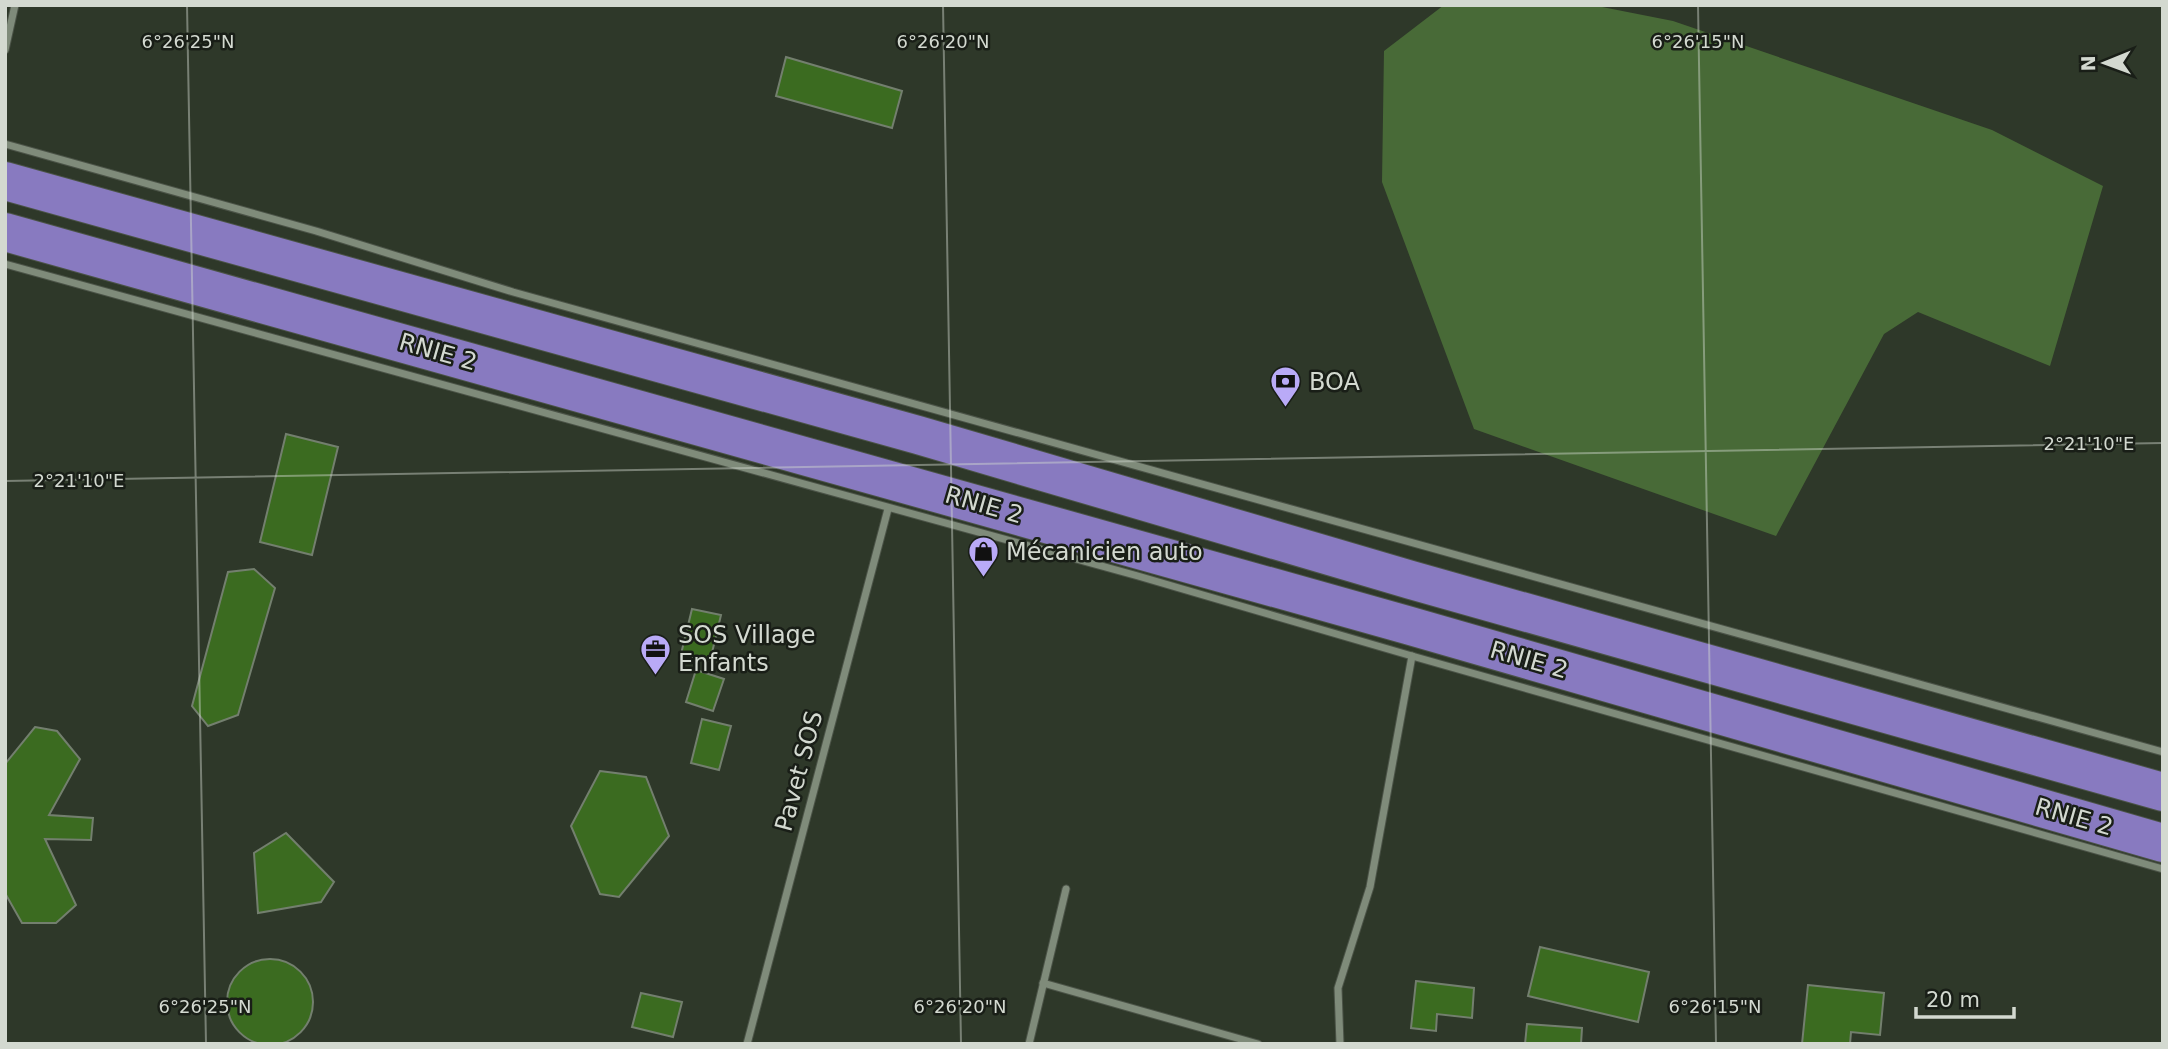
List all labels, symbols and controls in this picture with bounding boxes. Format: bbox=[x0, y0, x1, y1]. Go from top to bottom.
north arrow bbox=[2070, 28, 2140, 98]
text: 6°26'25"N bbox=[142, 31, 234, 52]
text: 6°26'20"N bbox=[897, 31, 989, 52]
text: 6°26'15"N bbox=[1652, 31, 1744, 52]
text: N bbox=[2077, 55, 2099, 71]
street label: RNIE 2 bbox=[396, 328, 480, 376]
bank icon: BOA bbox=[1269, 365, 1303, 409]
place label: BOA bbox=[1309, 368, 1361, 396]
text: 2°21'10"E bbox=[2044, 433, 2134, 454]
text: 2°21'10"E bbox=[34, 470, 124, 491]
street label: RNIE 2 bbox=[942, 481, 1026, 529]
shop icon: Mécanicien auto bbox=[966, 535, 1000, 579]
place label: Mécanicien auto bbox=[1006, 538, 1203, 566]
place label: SOS Village Enfants bbox=[678, 621, 816, 677]
office icon: SOS Village Enfants bbox=[638, 632, 672, 676]
street label: RNIE 2 bbox=[1487, 636, 1571, 684]
street label: Pavet SOS bbox=[769, 708, 829, 834]
street label: RNIE 2 bbox=[2032, 793, 2116, 841]
scale bar bbox=[1916, 976, 2014, 1020]
text: 20 m bbox=[1926, 988, 1980, 1012]
text: 6°26'25"N bbox=[159, 996, 251, 1017]
text: 6°26'20"N bbox=[914, 996, 1006, 1017]
text: 6°26'15"N bbox=[1669, 996, 1761, 1017]

